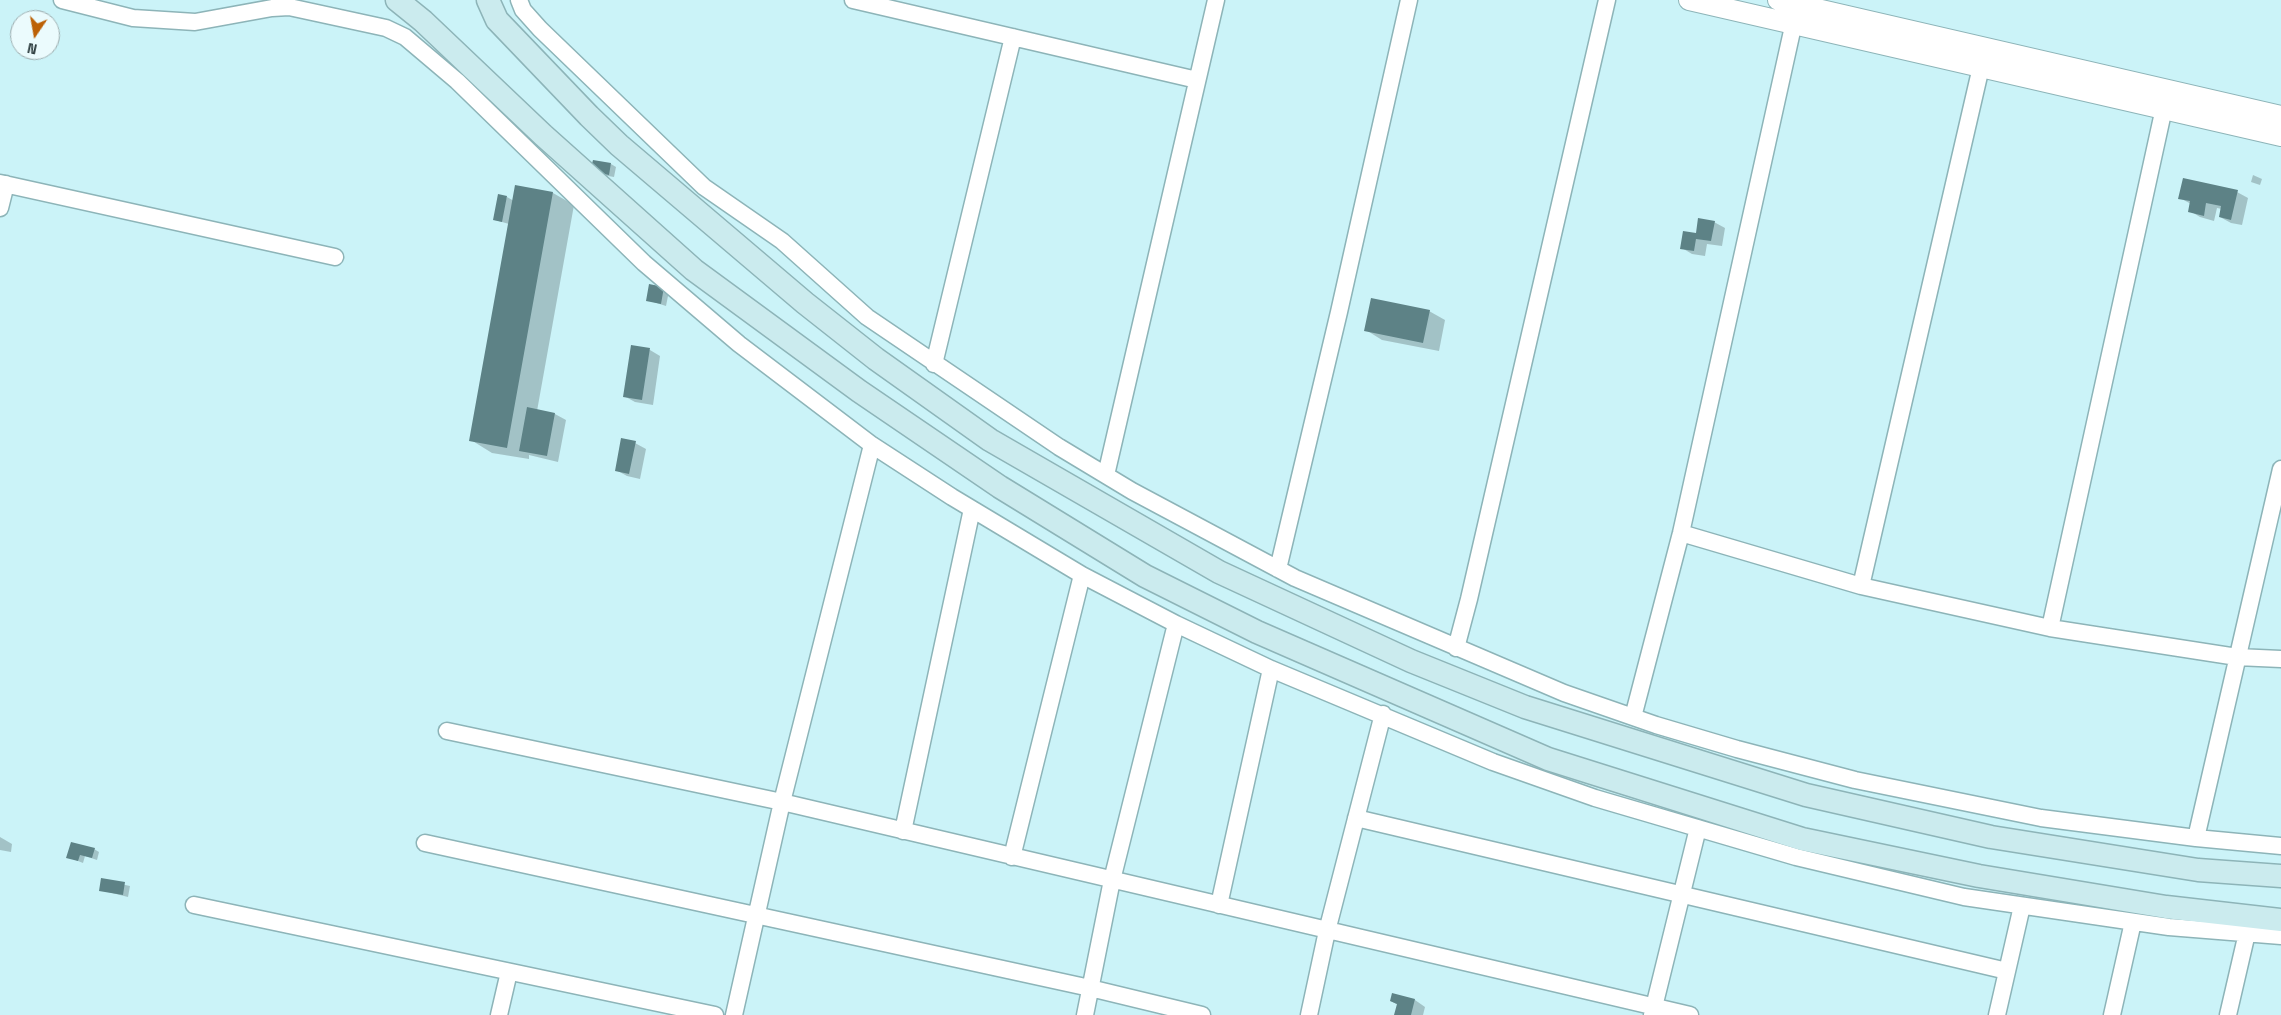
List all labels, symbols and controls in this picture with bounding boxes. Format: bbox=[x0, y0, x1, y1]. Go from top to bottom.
north arrow bbox=[10, 10, 60, 60]
text: N bbox=[26, 39, 39, 58]

